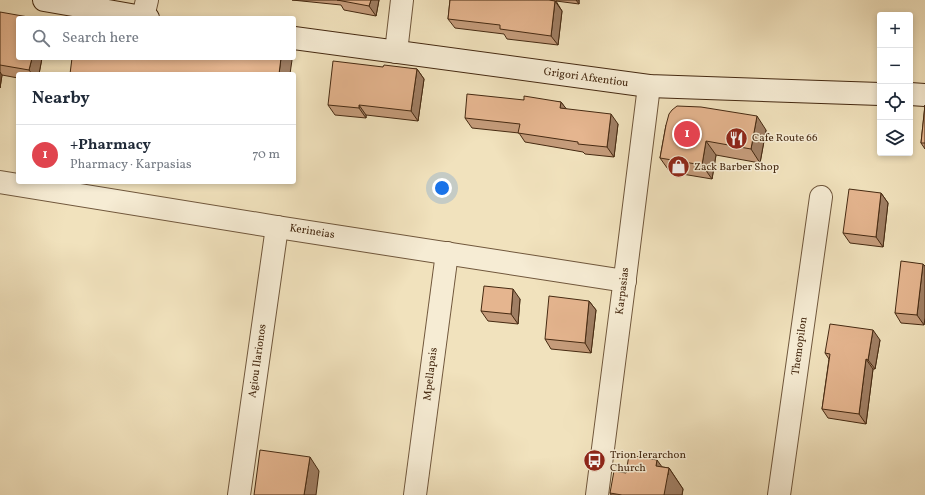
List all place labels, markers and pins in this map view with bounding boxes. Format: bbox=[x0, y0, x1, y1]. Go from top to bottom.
pin: 1 bbox=[674, 119, 700, 149]
restaurant icon: Cafe Route 66 bbox=[724, 125, 750, 151]
place label: Cafe Route 66 bbox=[752, 131, 818, 146]
shop icon: Zack Barber Shop bbox=[665, 154, 691, 180]
place label: Zack Barber Shop bbox=[694, 160, 779, 175]
bus stop icon: Trion Ierarchon Church bbox=[581, 448, 607, 474]
place label: Trion Ierarchon Church bbox=[610, 448, 686, 476]

